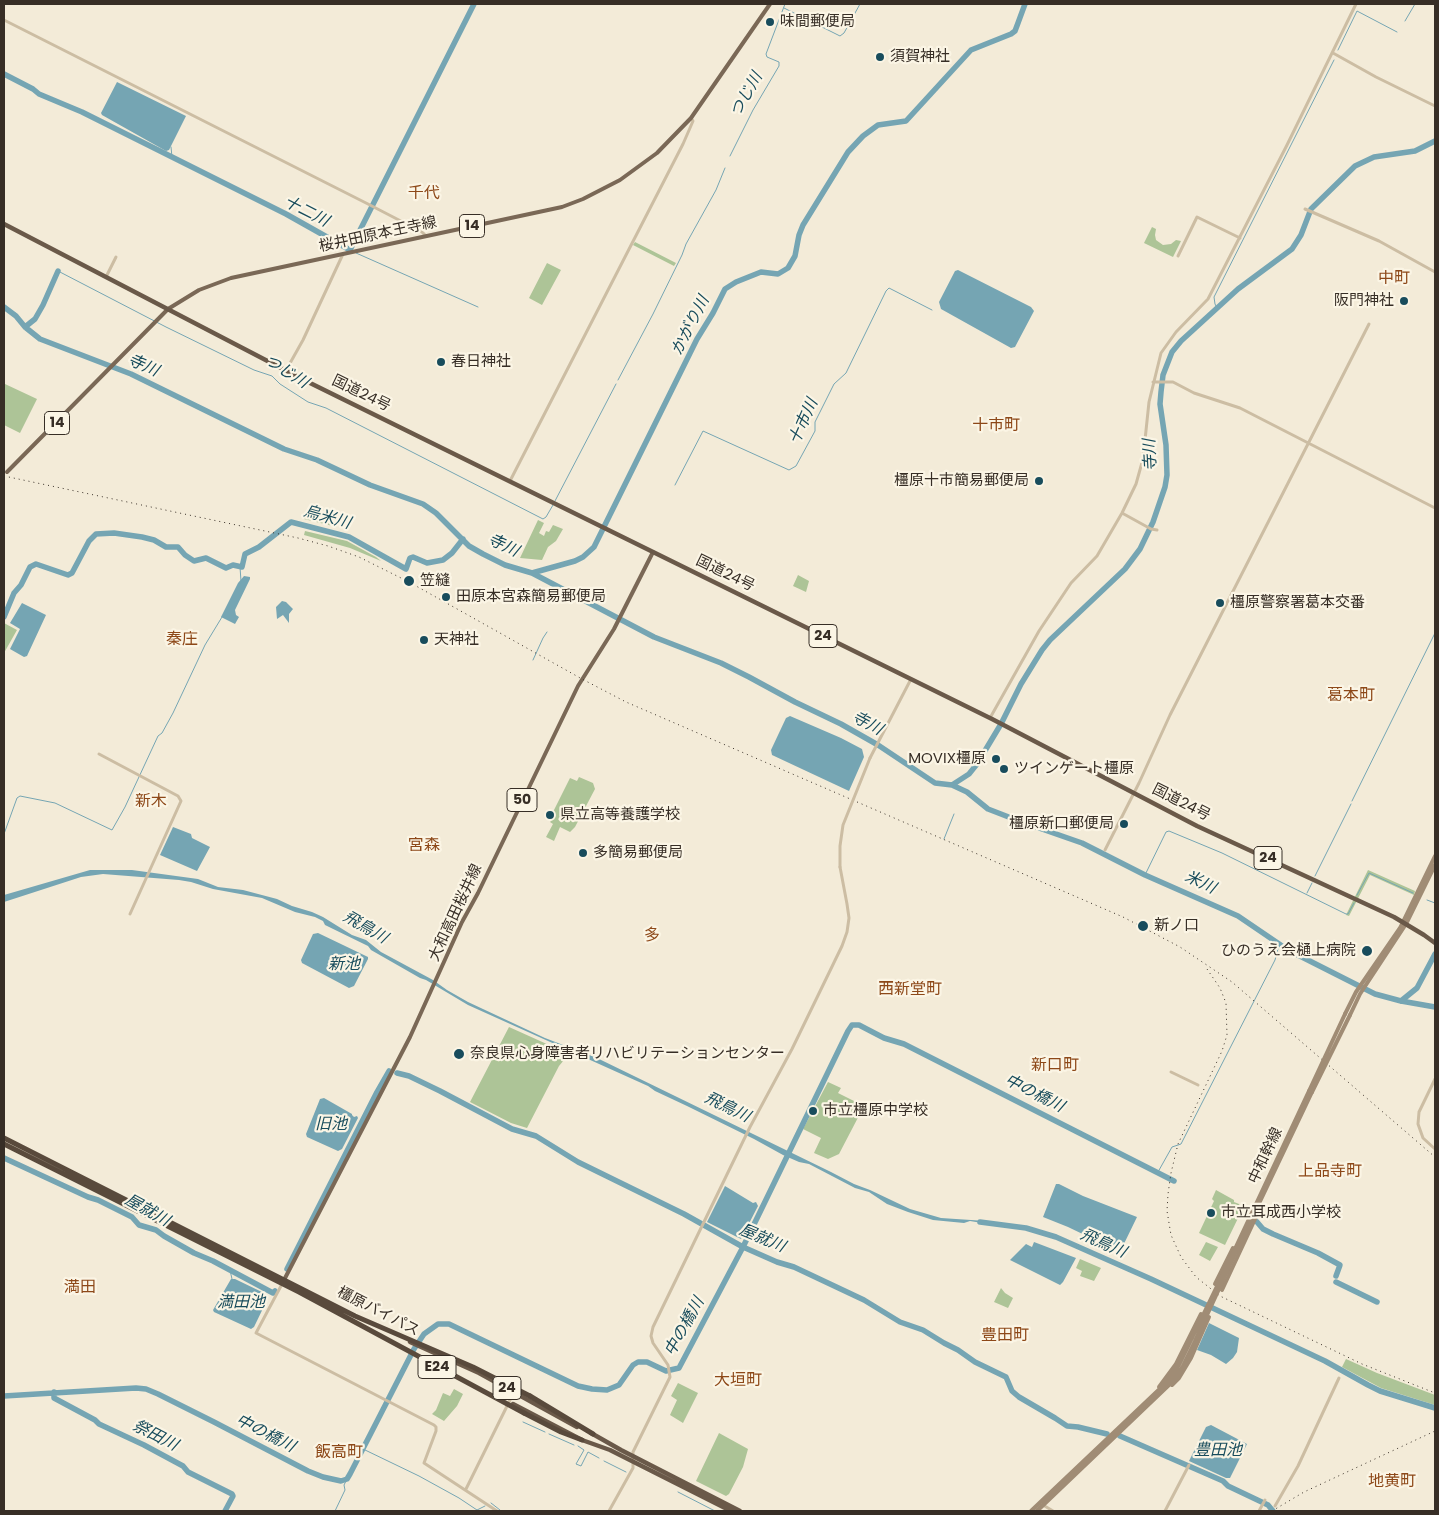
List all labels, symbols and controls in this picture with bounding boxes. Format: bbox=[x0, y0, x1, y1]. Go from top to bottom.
place label: 味間郵便局 bbox=[780, 13, 855, 31]
marker: 味間郵便局 bbox=[764, 16, 776, 28]
place label: 須賀神社 bbox=[890, 48, 950, 66]
marker: 須賀神社 bbox=[874, 51, 886, 63]
water label: つじ川 bbox=[727, 69, 767, 121]
district label: 千代 bbox=[408, 184, 440, 204]
water label: 十二川 bbox=[280, 193, 332, 231]
street label: 桜井田原本王寺線 bbox=[317, 214, 439, 256]
road number: 14 bbox=[460, 215, 484, 238]
district label: 中町 bbox=[1378, 269, 1410, 289]
place label: 阪門神社 bbox=[1334, 292, 1394, 310]
water label: かがり川 bbox=[668, 293, 714, 359]
marker: 阪門神社 bbox=[1398, 295, 1410, 307]
water label: 寺川 bbox=[124, 351, 162, 381]
water label: つじ川 bbox=[261, 351, 311, 393]
place label: 春日神社 bbox=[451, 353, 511, 371]
marker: 春日神社 bbox=[435, 356, 447, 368]
street label: 国道24号 bbox=[329, 372, 393, 416]
water label: 十市川 bbox=[785, 396, 823, 448]
road number: 14 bbox=[44, 412, 70, 434]
district label: 十市町 bbox=[972, 416, 1020, 436]
water label: 寺川 bbox=[1141, 439, 1161, 471]
place label: 橿原十市簡易郵便局 bbox=[894, 472, 1029, 490]
marker: 橿原十市簡易郵便局 bbox=[1033, 475, 1045, 487]
water label: 烏米川 bbox=[301, 502, 353, 534]
water label: 寺川 bbox=[484, 531, 522, 561]
street label: 国道24号 bbox=[693, 552, 757, 596]
place label: 笠縫 bbox=[420, 572, 450, 590]
marker: 笠縫 bbox=[402, 574, 416, 588]
place label: 田原本宮森簡易郵便局 bbox=[456, 588, 606, 606]
marker: 田原本宮森簡易郵便局 bbox=[440, 591, 452, 603]
place label: 橿原警察署葛本交番 bbox=[1230, 594, 1365, 612]
marker: 橿原警察署葛本交番 bbox=[1214, 597, 1226, 609]
road number: 24 bbox=[809, 624, 837, 648]
district label: 秦庄 bbox=[166, 630, 198, 650]
place label: 天神社 bbox=[434, 631, 479, 649]
marker: 天神社 bbox=[418, 634, 430, 646]
district label: 葛本町 bbox=[1327, 686, 1375, 706]
water label: 寺川 bbox=[848, 708, 886, 740]
place label: MOVIX橿原 bbox=[908, 750, 986, 768]
marker: MOVIX橿原 bbox=[990, 753, 1002, 765]
place label: ツインゲート橿原 bbox=[1014, 760, 1134, 778]
marker: ツインゲート橿原 bbox=[998, 763, 1010, 775]
street label: 国道24号 bbox=[1149, 781, 1213, 825]
road number: 50 bbox=[507, 788, 537, 812]
district label: 新木 bbox=[135, 792, 167, 812]
place label: 県立高等養護学校 bbox=[560, 806, 680, 824]
marker: 県立高等養護学校 bbox=[544, 809, 556, 821]
place label: 橿原新口郵便局 bbox=[1009, 815, 1114, 833]
marker: 橿原新口郵便局 bbox=[1118, 818, 1130, 830]
district label: 宮森 bbox=[408, 836, 440, 856]
place label: 多簡易郵便局 bbox=[593, 844, 683, 862]
road number: 24 bbox=[1254, 846, 1282, 870]
marker: 多簡易郵便局 bbox=[577, 847, 589, 859]
street label: 大和高田桜井線 bbox=[426, 862, 486, 964]
water label: 米川 bbox=[1181, 868, 1219, 898]
water label: 飛鳥川 bbox=[339, 908, 391, 948]
place label: 新ノ口 bbox=[1154, 917, 1199, 935]
marker: 新ノ口 bbox=[1136, 919, 1150, 933]
district label: 多 bbox=[644, 926, 660, 946]
place label: ひのうえ会樋上病院 bbox=[1221, 942, 1356, 960]
marker: ひのうえ会樋上病院 bbox=[1360, 944, 1374, 958]
water label: 新池 bbox=[328, 955, 360, 975]
district label: 西新堂町 bbox=[878, 980, 942, 1000]
place label: 奈良県心身障害者リハビリテーションセンター bbox=[470, 1045, 785, 1063]
marker: 奈良県心身障害者リハビリテーションセンター bbox=[452, 1047, 466, 1061]
district label: 新口町 bbox=[1031, 1056, 1079, 1076]
water label: 中の橋川 bbox=[1001, 1071, 1067, 1117]
water label: 飛鳥川 bbox=[701, 1089, 753, 1127]
place label: 市立橿原中学校 bbox=[823, 1102, 928, 1120]
marker: 市立橿原中学校 bbox=[807, 1105, 819, 1117]
water label: 旧池 bbox=[315, 1115, 347, 1135]
street label: 中和幹線 bbox=[1245, 1125, 1287, 1187]
district label: 上品寺町 bbox=[1298, 1162, 1362, 1182]
water label: 屋就川 bbox=[121, 1191, 173, 1231]
place label: 市立耳成西小学校 bbox=[1221, 1204, 1341, 1222]
marker: 市立耳成西小学校 bbox=[1205, 1207, 1217, 1219]
water label: 屋就川 bbox=[736, 1221, 788, 1257]
water label: 飛鳥川 bbox=[1077, 1225, 1129, 1263]
district label: 満田 bbox=[64, 1278, 96, 1298]
street label: 橿原バイパス bbox=[334, 1284, 422, 1340]
water label: 満田池 bbox=[217, 1293, 265, 1313]
water label: 中の橋川 bbox=[661, 1294, 709, 1360]
district label: 豊田町 bbox=[981, 1326, 1029, 1346]
road number: E24 bbox=[418, 1355, 456, 1378]
district label: 大垣町 bbox=[714, 1371, 762, 1391]
road number: 24 bbox=[493, 1376, 521, 1400]
water label: 中の橋川 bbox=[232, 1411, 298, 1457]
water label: 祭田川 bbox=[129, 1417, 181, 1455]
water label: 豊田池 bbox=[1194, 1441, 1242, 1461]
district label: 飯高町 bbox=[315, 1443, 363, 1463]
district label: 地黄町 bbox=[1368, 1472, 1416, 1492]

